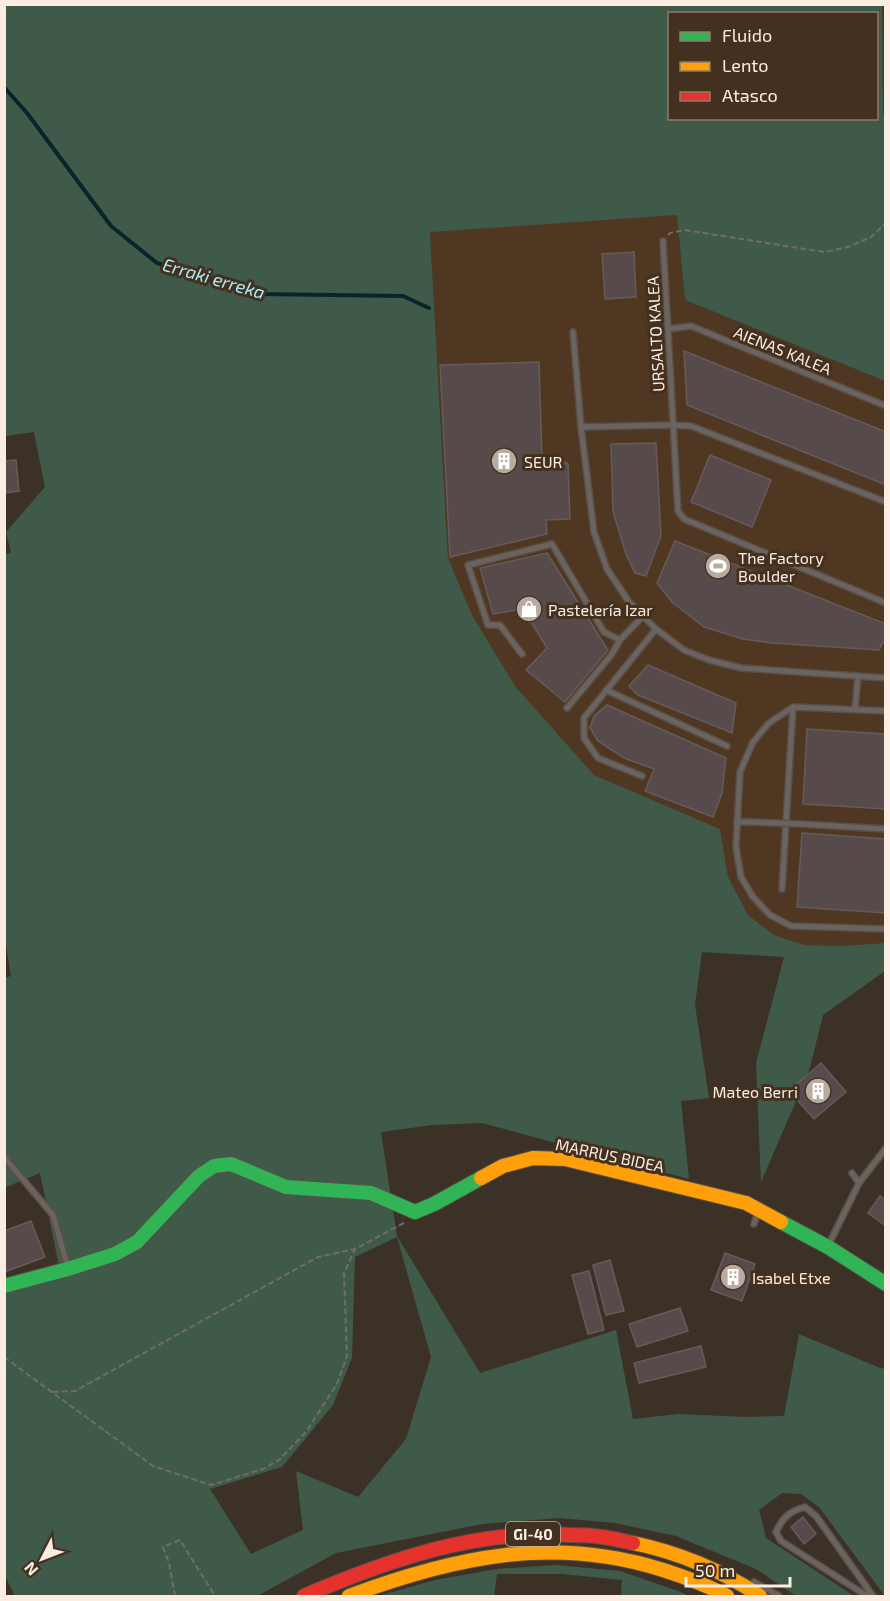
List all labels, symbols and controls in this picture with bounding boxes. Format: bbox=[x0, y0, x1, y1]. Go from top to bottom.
legend bbox=[668, 12, 878, 120]
text: Fluido bbox=[722, 24, 772, 46]
text: Lento bbox=[722, 54, 768, 76]
text: Atasco bbox=[722, 84, 778, 106]
water label: Erraki erreka bbox=[160, 253, 268, 303]
street label: URSALTO KALEA bbox=[642, 276, 668, 392]
street label: AIENAS KALEA bbox=[731, 322, 835, 378]
building icon: SEUR bbox=[489, 446, 519, 476]
place label: SEUR bbox=[524, 452, 563, 471]
place label: The Factory Boulder bbox=[738, 548, 824, 585]
sports icon: The Factory Boulder bbox=[703, 551, 733, 581]
shop icon: Pastelería Izar bbox=[514, 594, 544, 624]
place label: Pastelería Izar bbox=[548, 600, 653, 619]
building icon: Mateo Berri bbox=[803, 1076, 833, 1106]
place label: Mateo Berri bbox=[713, 1082, 798, 1101]
street label: MARRUS BIDEA bbox=[554, 1134, 666, 1176]
building icon: Isabel Etxe bbox=[718, 1262, 748, 1292]
place label: Isabel Etxe bbox=[752, 1268, 831, 1287]
road number: GI-40 bbox=[506, 1522, 560, 1546]
north arrow bbox=[12, 1529, 72, 1589]
scale bar bbox=[686, 1550, 790, 1588]
text: N bbox=[20, 1559, 41, 1580]
text: 50 m bbox=[695, 1559, 735, 1581]

